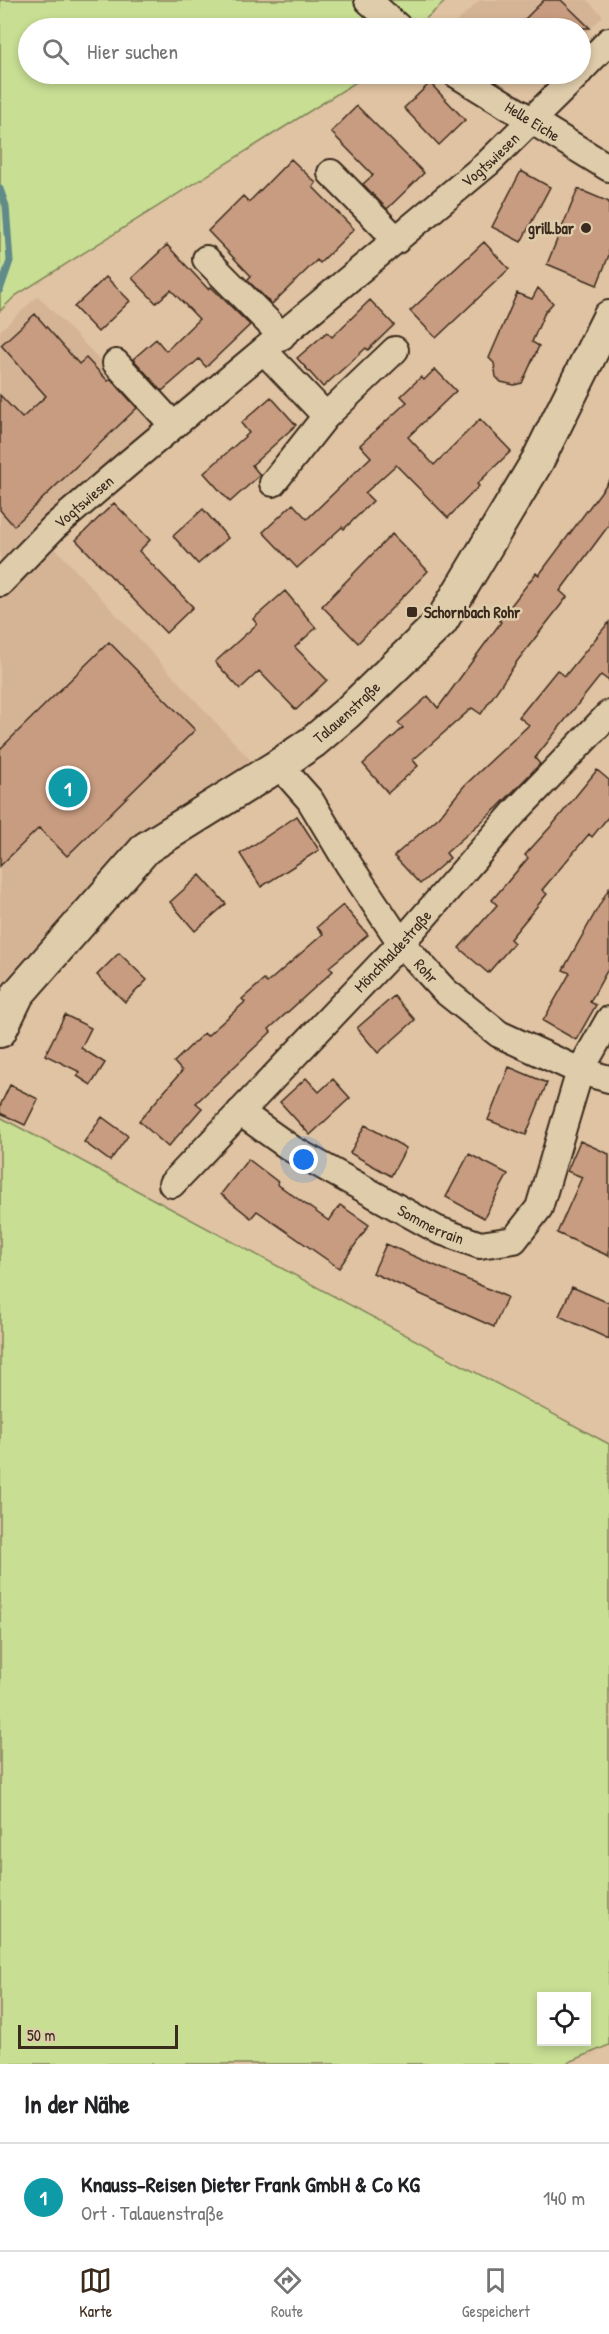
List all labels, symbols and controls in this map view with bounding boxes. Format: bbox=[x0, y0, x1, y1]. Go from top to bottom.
search box bbox=[18, 18, 591, 84]
icon: search bbox=[39, 35, 72, 68]
text: Hier suchen bbox=[87, 36, 178, 66]
street label: Helle Eiche bbox=[501, 96, 565, 147]
street label: Vogtswiesen bbox=[456, 127, 524, 192]
place label: grill.bar bbox=[528, 217, 575, 240]
marker: grill.bar bbox=[579, 221, 593, 235]
street label: Vogtswiesen bbox=[49, 470, 118, 533]
place label: Schornbach Rohr bbox=[424, 601, 521, 623]
marker: Schornbach Rohr bbox=[405, 605, 419, 619]
street label: Talauenstraße bbox=[308, 676, 385, 748]
pin: 1 bbox=[48, 766, 88, 810]
street label: Mönchhaldestraße bbox=[349, 904, 437, 997]
street label: Rohr bbox=[409, 954, 444, 988]
your location bbox=[289, 1145, 318, 1174]
street label: Sommerrain bbox=[394, 1199, 467, 1249]
map controls bbox=[537, 1992, 591, 2046]
button: locate bbox=[537, 1992, 591, 2046]
scale bar bbox=[18, 2022, 178, 2050]
text: 50 m bbox=[27, 2024, 56, 2046]
text: In der Nähe bbox=[24, 2086, 130, 2121]
text: Knauss-Reisen Dieter Frank GmbH & Co KG bbox=[81, 2169, 420, 2199]
text: 1 bbox=[40, 2184, 47, 2211]
text: 140 m bbox=[543, 2184, 585, 2211]
text: Ort · Talauenstraße bbox=[81, 2199, 224, 2226]
tab: Karte bbox=[79, 2264, 112, 2322]
tab: Route bbox=[271, 2264, 304, 2322]
tab: Gespeichert bbox=[462, 2264, 530, 2322]

